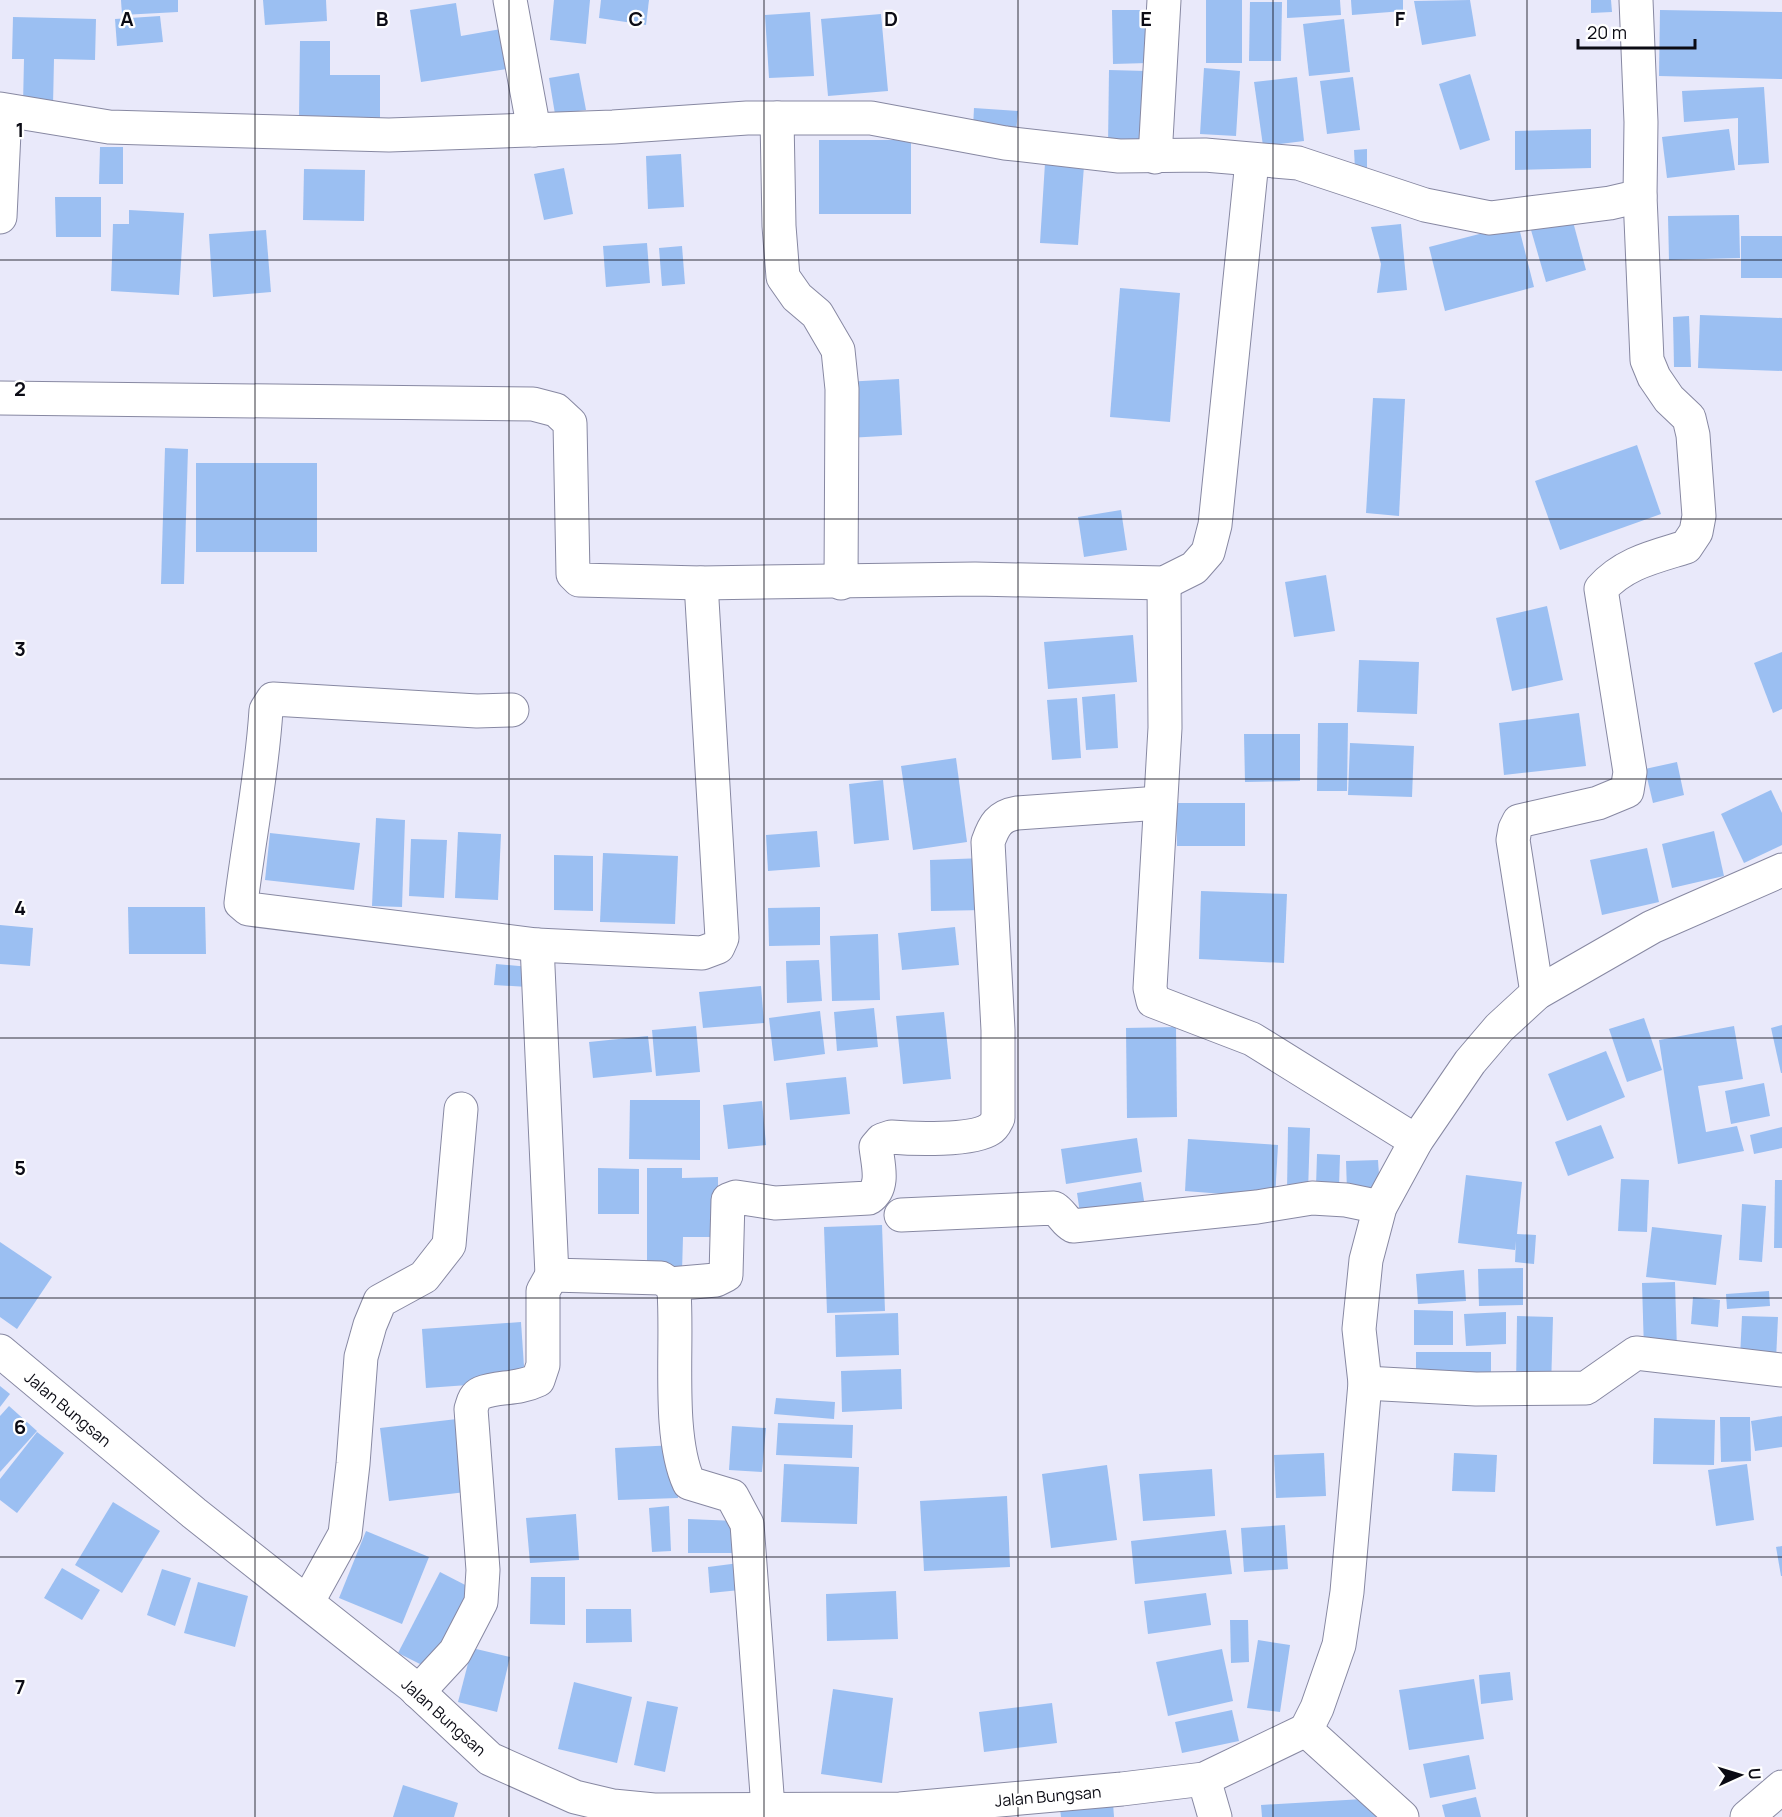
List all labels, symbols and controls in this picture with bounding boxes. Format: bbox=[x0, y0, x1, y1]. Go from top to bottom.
text: A bbox=[120, 5, 134, 32]
text: B bbox=[376, 5, 389, 32]
text: C bbox=[629, 5, 643, 32]
text: D bbox=[884, 5, 898, 32]
text: E bbox=[1140, 5, 1152, 32]
text: F bbox=[1395, 5, 1406, 32]
scale bar bbox=[1578, 12, 1695, 50]
text: 20 m bbox=[1587, 20, 1627, 44]
text: 1 bbox=[16, 116, 24, 143]
text: 2 bbox=[14, 375, 26, 402]
text: 3 bbox=[14, 635, 26, 662]
text: 4 bbox=[14, 894, 26, 921]
text: 5 bbox=[14, 1154, 26, 1181]
street label: Jalan Bungsan bbox=[20, 1366, 116, 1452]
text: 6 bbox=[14, 1413, 26, 1440]
text: 7 bbox=[15, 1673, 25, 1700]
street label: Jalan Bungsan bbox=[397, 1673, 491, 1761]
north arrow bbox=[1710, 1745, 1770, 1805]
text: U bbox=[1744, 1767, 1766, 1780]
street label: Jalan Bungsan bbox=[994, 1780, 1102, 1812]

